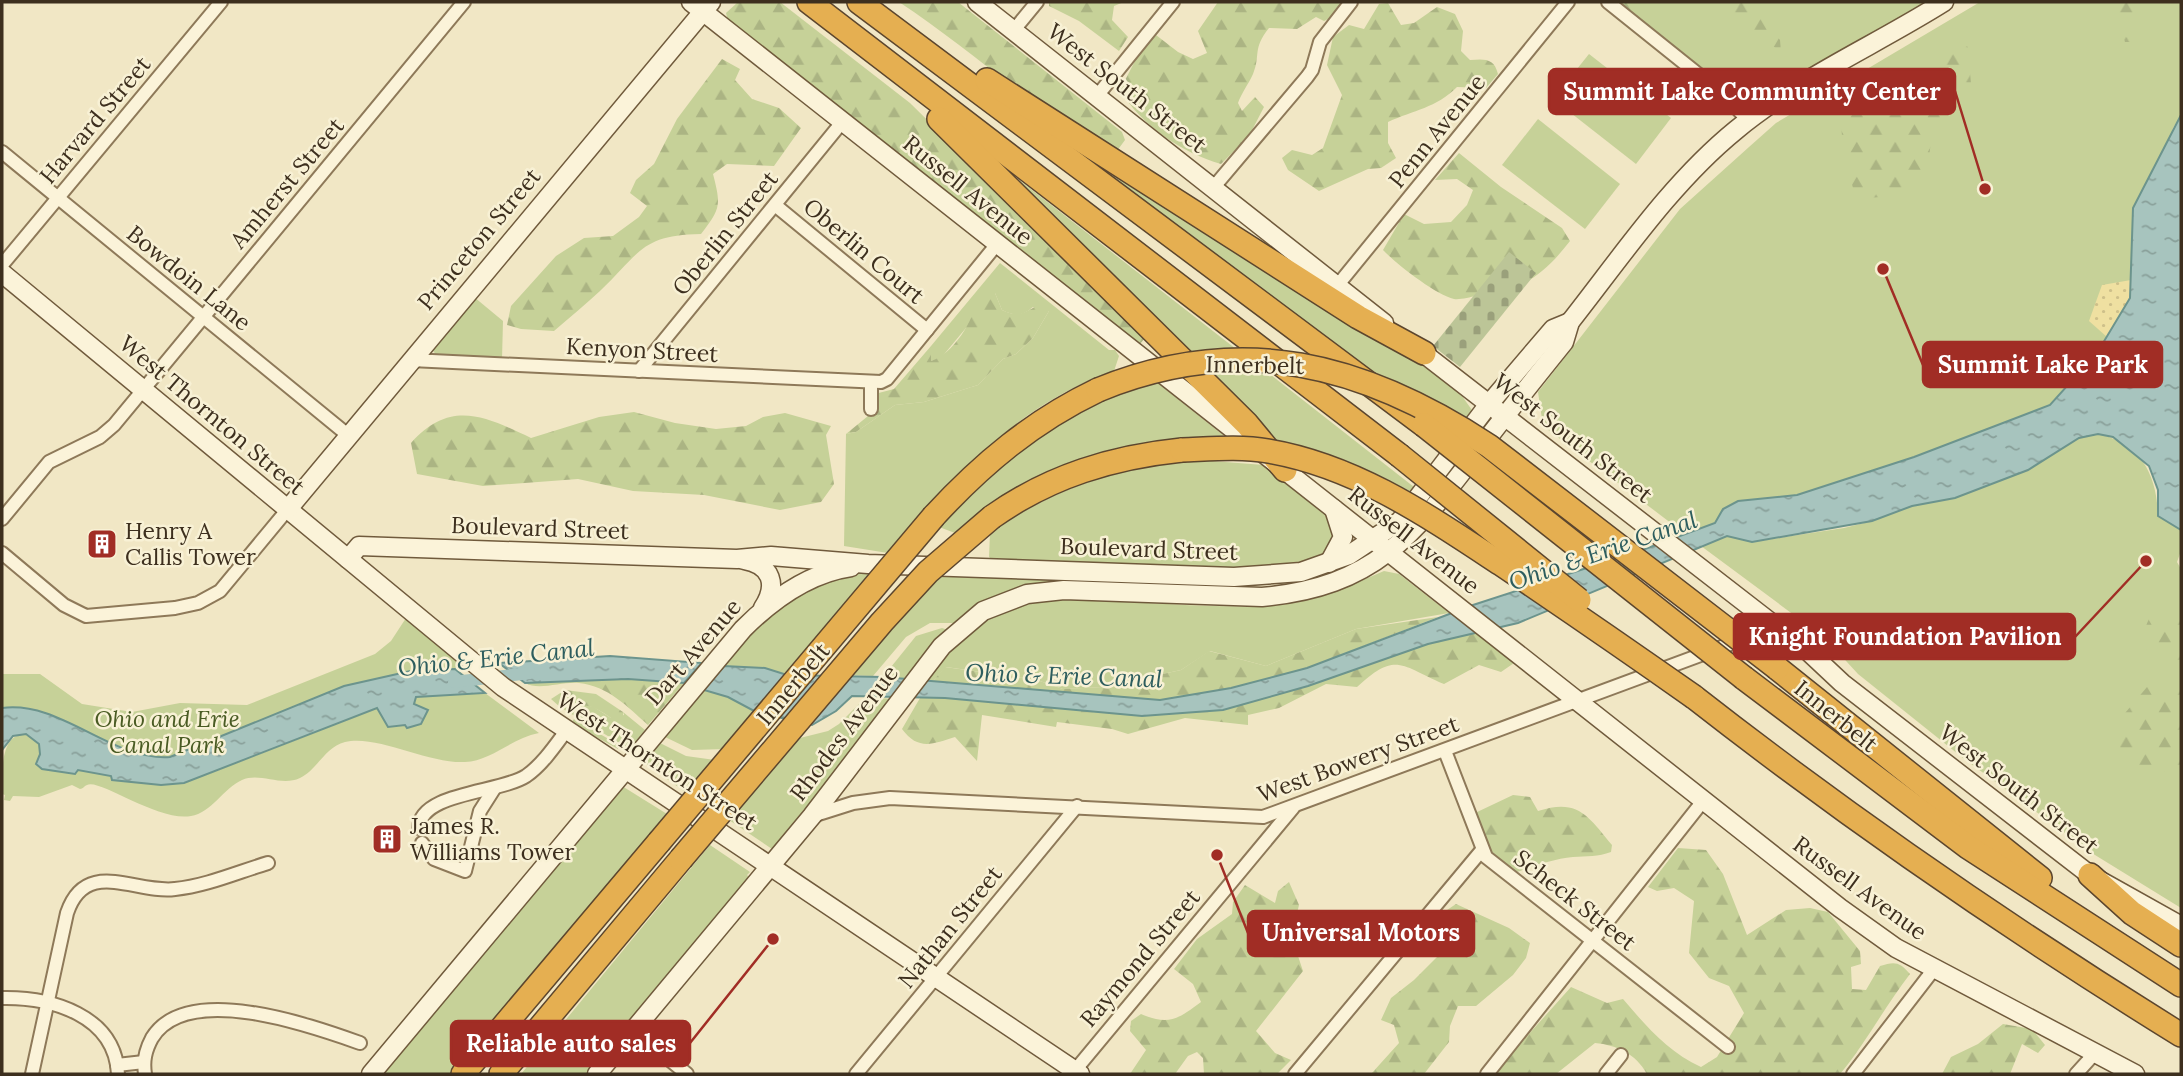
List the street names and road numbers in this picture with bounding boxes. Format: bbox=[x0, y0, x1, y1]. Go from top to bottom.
street label: West South Street bbox=[1042, 16, 1213, 159]
street label: Harvard Street bbox=[33, 50, 157, 189]
street label: Penn Avenue bbox=[1382, 68, 1491, 194]
street label: Amherst Street bbox=[223, 111, 350, 255]
street label: Russell Avenue bbox=[898, 128, 1039, 251]
street label: Princeton Street bbox=[411, 162, 546, 316]
street label: Oberlin Street bbox=[666, 164, 784, 301]
street label: Oberlin Court bbox=[798, 192, 931, 310]
street label: Bowdoin Lane bbox=[121, 219, 257, 337]
street label: West Thornton Street bbox=[114, 329, 311, 501]
street label: Kenyon Street bbox=[565, 331, 719, 368]
street label: Innerbelt bbox=[1205, 349, 1305, 380]
street label: West South Street bbox=[1488, 366, 1659, 509]
street label: Russell Avenue bbox=[1343, 479, 1486, 600]
street label: Boulevard Street bbox=[450, 510, 630, 545]
street label: Boulevard Street bbox=[1059, 531, 1239, 566]
street label: Dart Avenue bbox=[638, 592, 747, 711]
street label: Innerbelt bbox=[750, 636, 836, 731]
street label: Rhodes Avenue bbox=[783, 659, 904, 806]
street label: Innerbelt bbox=[1789, 673, 1884, 758]
street label: West Thornton Street bbox=[552, 685, 763, 836]
street label: West Bowery Street bbox=[1253, 709, 1462, 808]
street label: West South Street bbox=[1934, 717, 2105, 860]
street label: Russell Avenue bbox=[1788, 829, 1933, 946]
street label: Scheck Street bbox=[1508, 843, 1642, 956]
street label: Nathan Street bbox=[891, 860, 1008, 994]
street label: Raymond Street bbox=[1073, 883, 1206, 1033]

